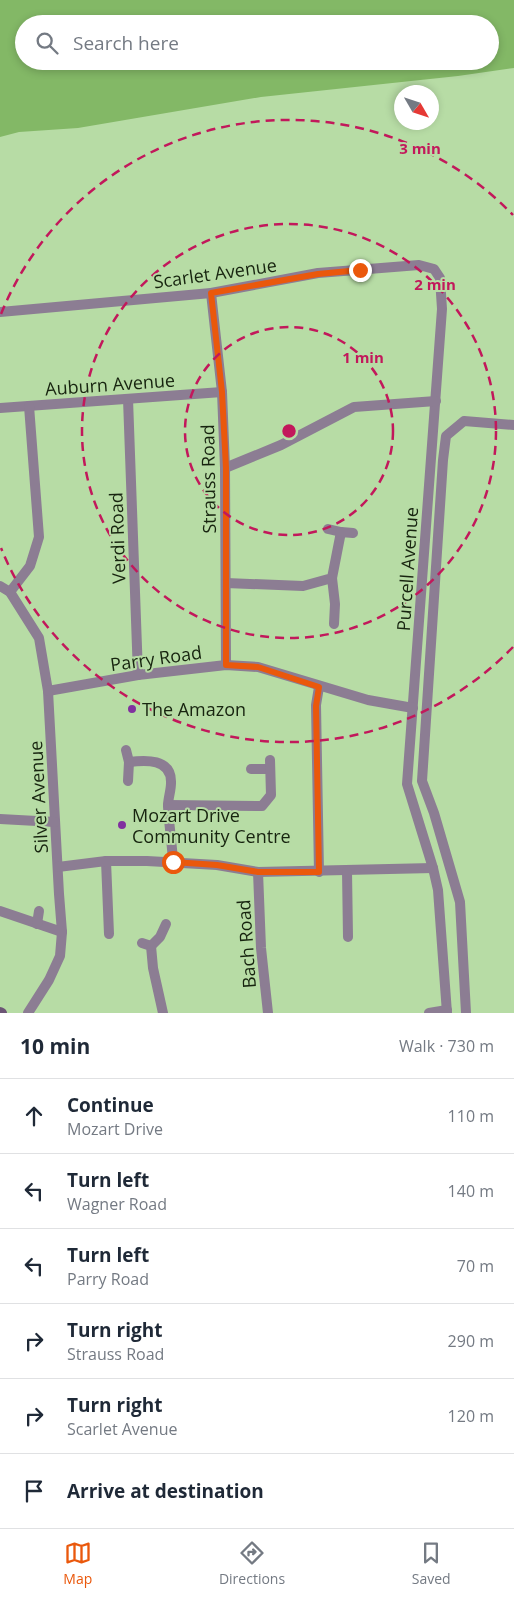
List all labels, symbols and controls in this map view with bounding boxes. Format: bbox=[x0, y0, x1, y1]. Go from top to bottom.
search box bbox=[15, 15, 499, 70]
icon: search bbox=[33, 29, 61, 57]
text: Search here bbox=[73, 30, 179, 56]
north arrow bbox=[394, 85, 439, 130]
text: 3 min bbox=[399, 138, 441, 158]
street label: Scarlet Avenue bbox=[152, 252, 278, 294]
route end bbox=[349, 259, 372, 282]
text: 2 min bbox=[414, 274, 456, 294]
text: 1 min bbox=[342, 347, 384, 367]
street label: Auburn Avenue bbox=[44, 367, 176, 401]
centre of rings bbox=[280, 422, 298, 440]
street label: Strauss Road bbox=[195, 424, 221, 534]
street label: Verdi Road bbox=[103, 492, 131, 584]
street label: Purcell Avenue bbox=[391, 506, 423, 632]
street label: Parry Road bbox=[109, 640, 203, 676]
place label: The Amazon bbox=[142, 697, 246, 721]
marker: The Amazon bbox=[126, 703, 138, 715]
street label: Silver Avenue bbox=[23, 740, 53, 854]
place label: Mozart Drive Community Centre bbox=[132, 803, 291, 848]
marker: Mozart Drive Community Centre bbox=[116, 819, 128, 831]
route start bbox=[162, 851, 185, 874]
street label: Bach Road bbox=[231, 899, 261, 989]
text: 10 min bbox=[20, 1032, 90, 1060]
text: Walk · 730 m bbox=[399, 1035, 494, 1057]
text: Continue bbox=[67, 1092, 154, 1118]
icon: ahead bbox=[20, 1102, 48, 1130]
text: 110 m bbox=[448, 1105, 494, 1127]
text: Mozart Drive bbox=[67, 1118, 163, 1140]
text: Turn left bbox=[67, 1167, 149, 1193]
icon: left bbox=[20, 1177, 48, 1205]
text: 140 m bbox=[448, 1180, 494, 1202]
text: Wagner Road bbox=[67, 1193, 167, 1215]
text: Turn left bbox=[67, 1242, 149, 1268]
icon: left bbox=[20, 1252, 48, 1280]
text: 70 m bbox=[457, 1255, 494, 1277]
text: Parry Road bbox=[67, 1268, 149, 1290]
text: Turn right bbox=[67, 1317, 162, 1343]
icon: right bbox=[20, 1327, 48, 1355]
text: 290 m bbox=[448, 1330, 494, 1352]
text: Strauss Road bbox=[67, 1343, 164, 1365]
text: Turn right bbox=[67, 1392, 162, 1418]
icon: right bbox=[20, 1402, 48, 1430]
text: 120 m bbox=[448, 1405, 494, 1427]
text: Scarlet Avenue bbox=[67, 1418, 177, 1440]
icon: arrive bbox=[20, 1477, 48, 1505]
text: Arrive at destination bbox=[67, 1478, 264, 1504]
tab: Map bbox=[63, 1539, 92, 1588]
tab: Directions bbox=[219, 1539, 285, 1588]
tab: Saved bbox=[412, 1539, 451, 1588]

